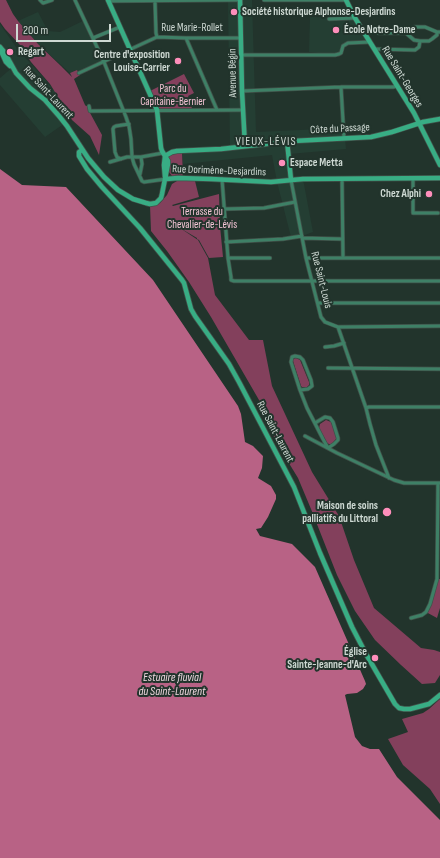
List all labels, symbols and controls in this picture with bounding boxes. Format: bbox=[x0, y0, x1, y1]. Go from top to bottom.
place label: Société historique Alphonse-Desjardins bbox=[242, 5, 395, 19]
marker: Société historique Alphonse-Desjardins bbox=[229, 7, 239, 17]
scale bar bbox=[18, 16, 113, 42]
street label: Rue Marie-Rollet bbox=[161, 21, 223, 35]
text: 200 m bbox=[23, 23, 48, 38]
place label: École Notre-Dame bbox=[344, 23, 415, 37]
marker: École Notre-Dame bbox=[331, 25, 341, 35]
street label: Rue Saint-Georges bbox=[379, 44, 425, 110]
place label: Regart bbox=[18, 45, 44, 59]
marker: Regart bbox=[5, 47, 15, 57]
place label: Centre d'exposition Louise-Carrier bbox=[94, 48, 170, 74]
street label: Avenue Bégin bbox=[226, 48, 240, 98]
marker: Centre d'exposition Louise-Carrier bbox=[173, 56, 183, 66]
street label: Rue Saint-Laurent bbox=[20, 64, 76, 122]
park label: Parc du Capitaine-Bernier bbox=[140, 82, 206, 108]
street label: Côte du Passage bbox=[310, 121, 370, 137]
district label: VIEUX-LÉVIS bbox=[235, 135, 297, 149]
place label: Espace Metta bbox=[290, 156, 343, 170]
marker: Espace Metta bbox=[277, 158, 287, 168]
street label: Rue Dorimène-Desjardins bbox=[172, 163, 266, 179]
place label: Chez Alphi bbox=[380, 187, 421, 201]
marker: Chez Alphi bbox=[424, 189, 434, 199]
park label: Terrasse du Chevalier-de-Lévis bbox=[167, 205, 237, 231]
street label: Rue Saint-Louis bbox=[308, 250, 334, 310]
street label: Rue Saint-Laurent bbox=[253, 399, 297, 465]
place label: Maison de soins palliatifs du Littoral bbox=[302, 499, 378, 525]
marker: Maison de soins palliatifs du Littoral bbox=[381, 506, 393, 518]
place label: Église Sainte-Jeanne-d'Arc bbox=[287, 645, 367, 671]
marker: Église Sainte-Jeanne-d'Arc bbox=[370, 653, 380, 663]
water label: Estuaire fluvial du Saint-Laurent bbox=[138, 671, 206, 699]

